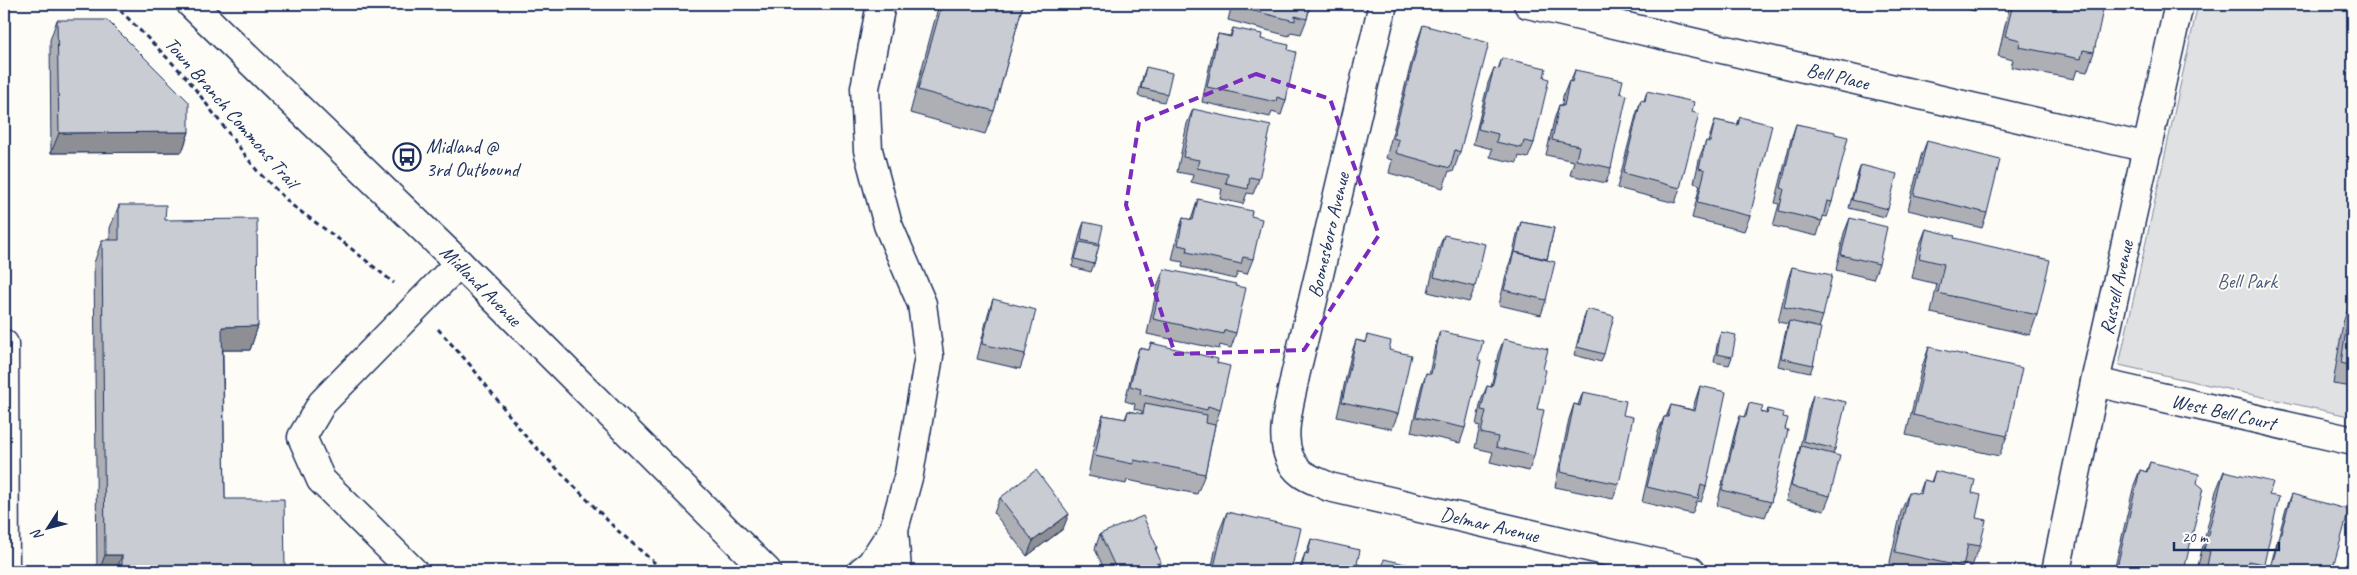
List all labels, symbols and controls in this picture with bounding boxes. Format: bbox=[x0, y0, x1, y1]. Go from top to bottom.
street label: Town Branch Commons Trail bbox=[159, 32, 306, 196]
street label: Bell Place bbox=[1804, 57, 1873, 96]
place label: Midland @ 3rd Outbound bbox=[426, 134, 522, 182]
bus stop icon: Midland @ 3rd Outbound bbox=[392, 142, 422, 172]
street label: Boonesboro Avenue bbox=[1302, 169, 1355, 300]
street label: Russell Avenue bbox=[2094, 237, 2139, 337]
street label: Midland Avenue bbox=[435, 239, 528, 333]
park label: Bell Park bbox=[2217, 269, 2278, 294]
street label: West Bell Court bbox=[2169, 388, 2281, 437]
street label: Delmar Avenue bbox=[1438, 501, 1543, 549]
north arrow bbox=[22, 502, 72, 552]
scale bar bbox=[2174, 520, 2280, 552]
text: N bbox=[27, 525, 47, 544]
text: 20 m bbox=[2182, 528, 2209, 547]

